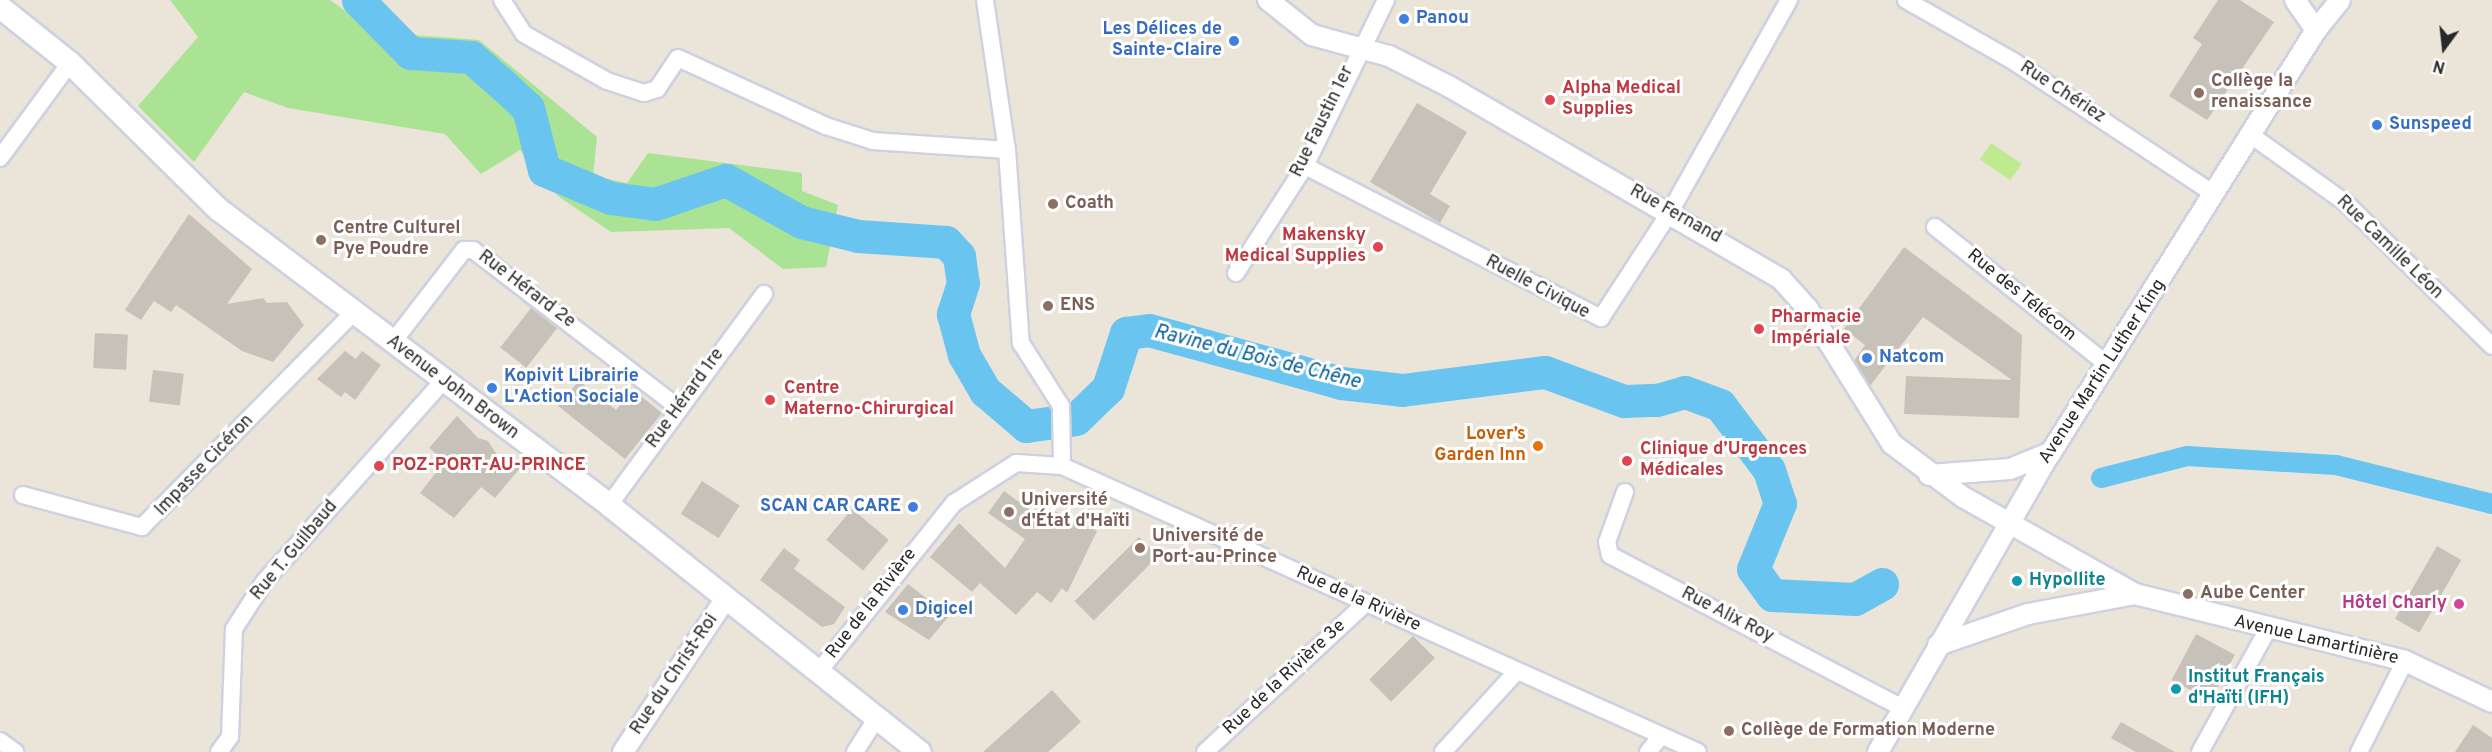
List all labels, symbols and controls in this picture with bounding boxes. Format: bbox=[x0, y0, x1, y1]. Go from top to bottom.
place label: Panou bbox=[1416, 8, 1469, 30]
marker: Panou bbox=[1397, 12, 1411, 26]
north arrow bbox=[2414, 18, 2474, 78]
place label: Les Délices de Sainte-Claire bbox=[1102, 20, 1222, 63]
marker: Les Délices de Sainte-Claire bbox=[1227, 34, 1241, 48]
text: N bbox=[2431, 54, 2447, 77]
street label: Rue Chériez bbox=[2015, 57, 2109, 129]
street label: Rue Faustin 1er bbox=[1287, 63, 1359, 181]
place label: Collège la renaissance bbox=[2211, 72, 2312, 115]
place label: Alpha Medical Supplies bbox=[1562, 79, 1681, 122]
marker: Collège la renaissance bbox=[2192, 86, 2206, 100]
marker: Alpha Medical Supplies bbox=[1543, 93, 1557, 107]
place label: Sunspeed bbox=[2389, 114, 2472, 136]
marker: Sunspeed bbox=[2370, 118, 2384, 132]
street label: Rue Fernand bbox=[1625, 181, 1725, 249]
street label: Rue Camille Léon bbox=[2331, 192, 2447, 304]
place label: Coath bbox=[1065, 193, 1114, 215]
marker: Coath bbox=[1046, 197, 1060, 211]
place label: Centre Culturel Pye Poudre bbox=[333, 219, 460, 262]
place label: Makensky Medical Supplies bbox=[1225, 226, 1366, 268]
marker: Centre Culturel Pye Poudre bbox=[314, 233, 328, 247]
marker: Makensky Medical Supplies bbox=[1371, 240, 1385, 254]
street label: Rue des Télécom bbox=[1962, 245, 2080, 347]
street label: Rue Hérard 2e bbox=[473, 246, 579, 334]
street label: Ruelle Civique bbox=[1481, 252, 1593, 324]
street label: Avenue Martin Luther King bbox=[2035, 276, 2171, 468]
place label: ENS bbox=[1060, 295, 1095, 317]
marker: ENS bbox=[1041, 299, 1055, 313]
place label: Pharmacie Impériale bbox=[1771, 308, 1861, 350]
water label: Ravine du Bois de Chêne bbox=[1151, 321, 1363, 395]
marker: Pharmacie Impériale bbox=[1752, 322, 1766, 336]
street label: Avenue John Brown bbox=[382, 331, 522, 445]
street label: Rue Hérard 1re bbox=[643, 345, 729, 453]
place label: Natcom bbox=[1879, 347, 1944, 369]
marker: Natcom bbox=[1860, 351, 1874, 365]
place label: Kopivit Librairie L'Action Sociale bbox=[504, 367, 639, 410]
place label: Centre Materno-Chirurgical bbox=[784, 379, 954, 422]
marker: Kopivit Librairie L'Action Sociale bbox=[485, 381, 499, 395]
marker: Centre Materno-Chirurgical bbox=[761, 391, 779, 409]
street label: Impasse Cicéron bbox=[151, 411, 259, 521]
place label: Lover’s Garden Inn bbox=[1434, 425, 1526, 468]
marker: Lover’s Garden Inn bbox=[1531, 439, 1545, 453]
place label: Clinique d’Urgences Médicales bbox=[1640, 440, 1807, 482]
marker: Clinique d’Urgences Médicales bbox=[1618, 452, 1636, 470]
place label: POZ-PORT-AU-PRINCE bbox=[392, 455, 586, 477]
marker: POZ-PORT-AU-PRINCE bbox=[370, 457, 388, 475]
place label: Université d'État d'Haïti bbox=[1021, 491, 1130, 534]
street label: Rue T. Guilbaud bbox=[247, 496, 343, 606]
place label: SCAN CAR CARE bbox=[760, 496, 901, 518]
marker: SCAN CAR CARE bbox=[906, 500, 920, 514]
marker: Université d'État d'Haïti bbox=[1002, 505, 1016, 519]
place label: Université de Port-au-Prince bbox=[1152, 527, 1277, 570]
marker: Université de Port-au-Prince bbox=[1133, 541, 1147, 555]
street label: Rue de la Rivière bbox=[822, 544, 922, 664]
street label: Rue de la Rivière bbox=[1292, 563, 1424, 637]
place label: Hypollite bbox=[2029, 570, 2106, 592]
marker: Hypollite bbox=[2010, 574, 2024, 588]
street label: Rue Alix Roy bbox=[1677, 583, 1777, 649]
place label: Aube Center bbox=[2200, 583, 2305, 605]
marker: Aube Center bbox=[2181, 587, 2195, 601]
place label: Hôtel Charly bbox=[2342, 593, 2447, 615]
marker: Hôtel Charly bbox=[2452, 597, 2466, 611]
place label: Digicel bbox=[915, 599, 973, 621]
marker: Digicel bbox=[896, 603, 910, 617]
street label: Rue du Christ-Roi bbox=[627, 611, 723, 739]
street label: Avenue Lamartinière bbox=[2232, 612, 2400, 670]
street label: Rue de la Rivière 3e bbox=[1219, 616, 1351, 740]
place label: Institut Français d'Haïti (IFH) bbox=[2188, 668, 2325, 710]
marker: Institut Français d'Haïti (IFH) bbox=[2169, 682, 2183, 696]
place label: Collège de Formation Moderne bbox=[1741, 720, 1995, 742]
marker: Collège de Formation Moderne bbox=[1722, 724, 1736, 738]

